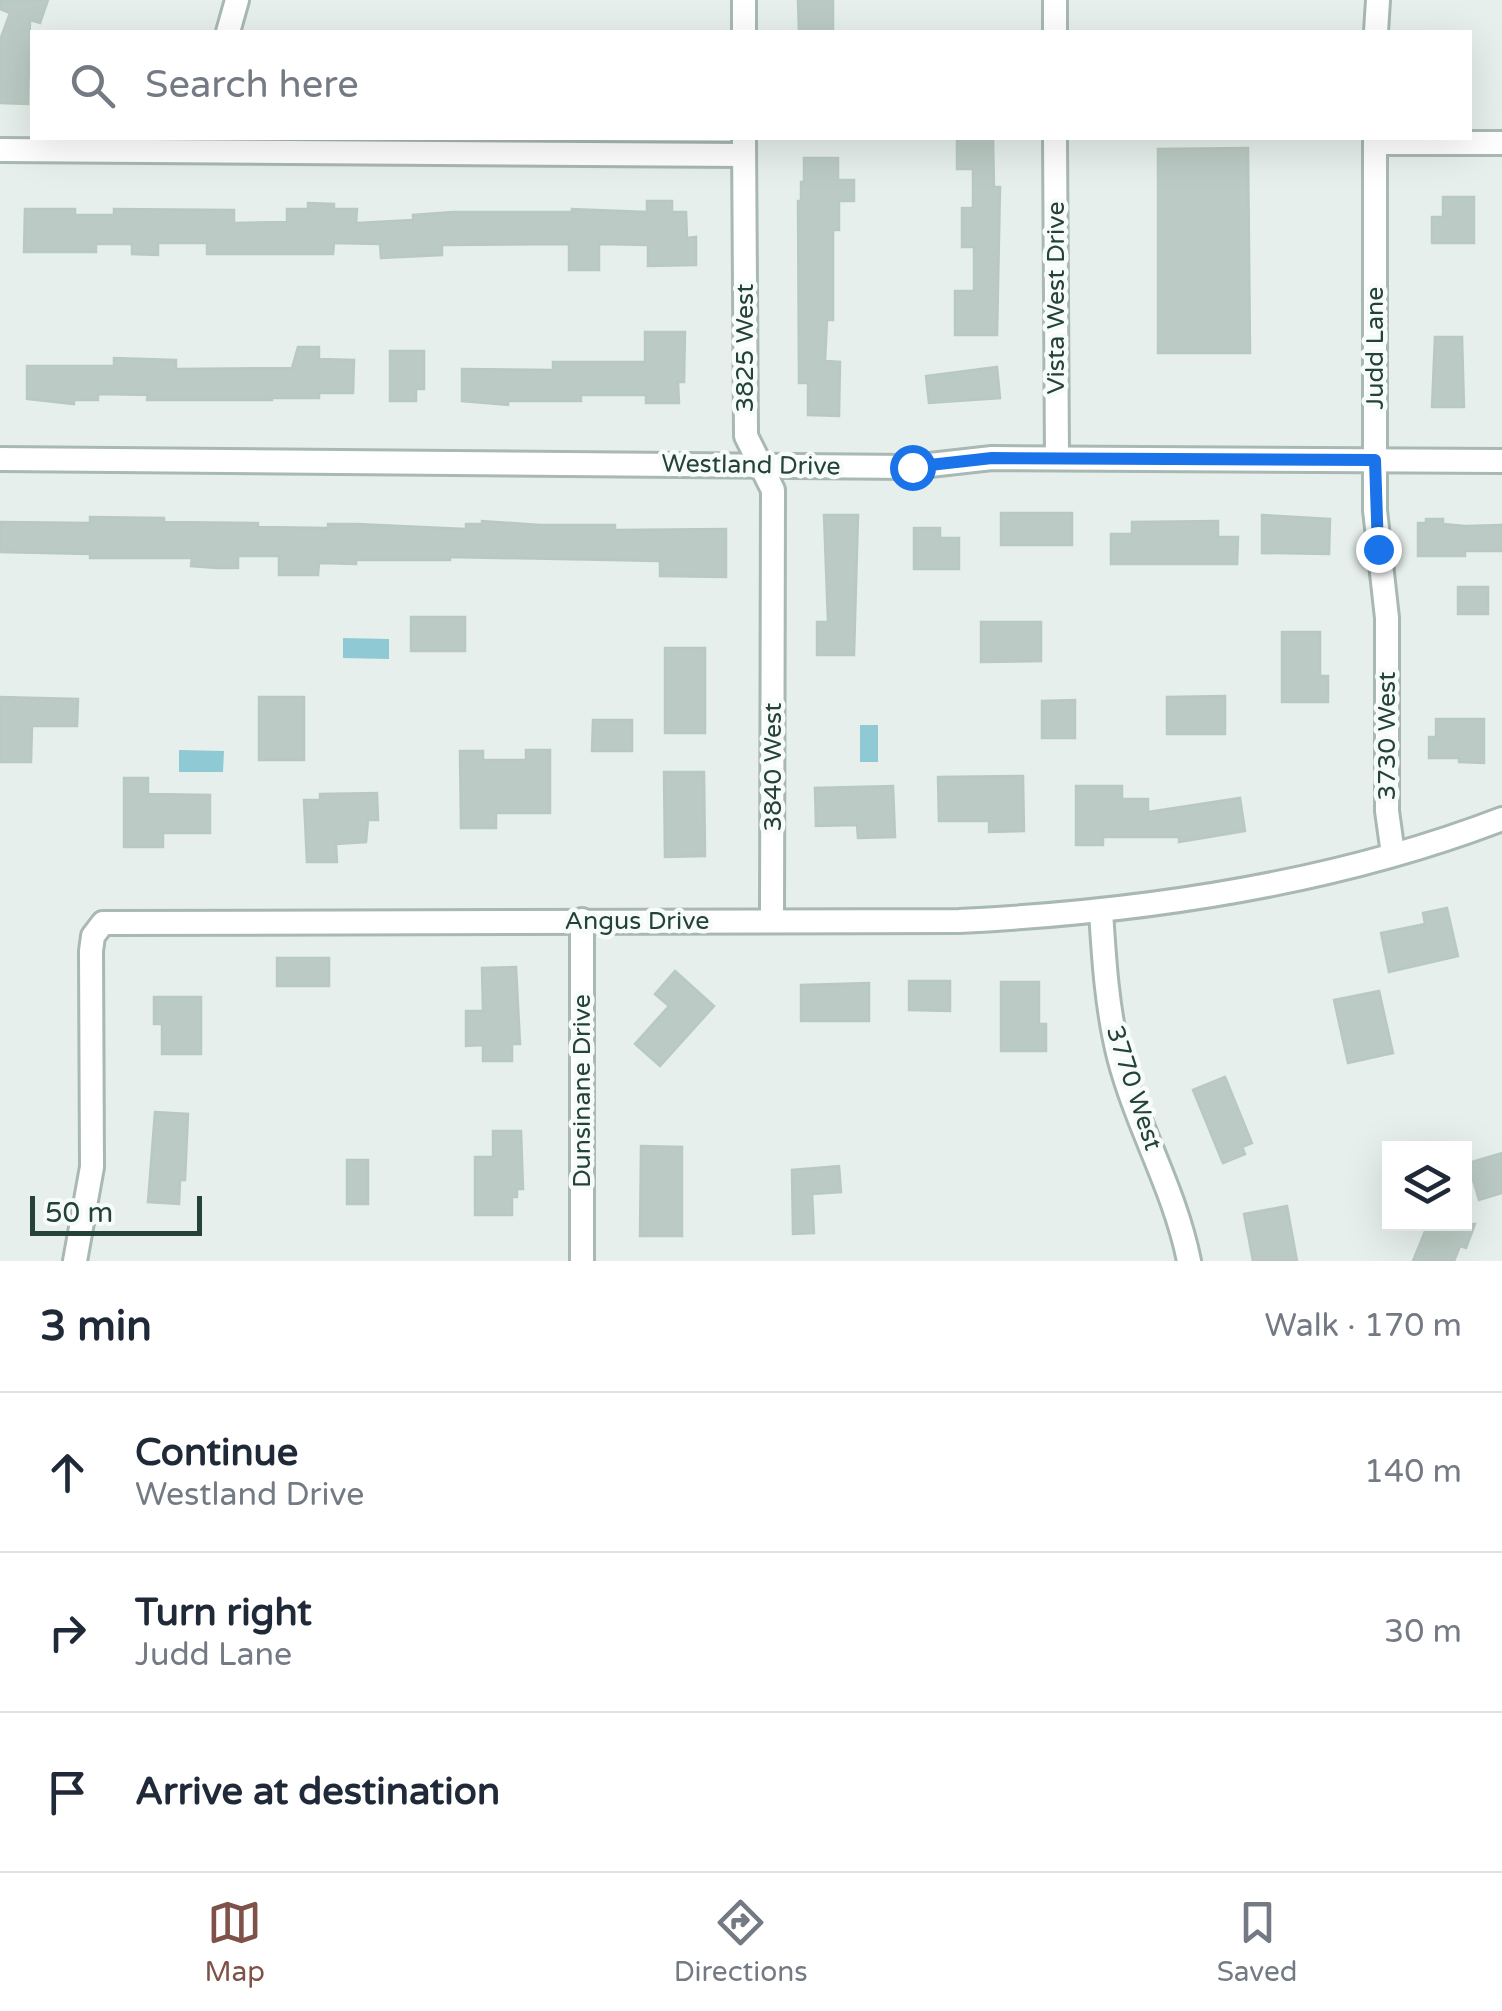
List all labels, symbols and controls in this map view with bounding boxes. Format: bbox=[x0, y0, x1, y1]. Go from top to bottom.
search box bbox=[30, 30, 1472, 140]
icon: search bbox=[65, 58, 120, 113]
text: Search here bbox=[145, 62, 359, 108]
street label: Vista West Drive bbox=[1041, 201, 1071, 395]
street label: 3825 West bbox=[730, 283, 760, 413]
street label: Judd Lane bbox=[1360, 287, 1390, 409]
route start bbox=[890, 445, 936, 491]
street label: Westland Drive bbox=[661, 448, 841, 482]
route end bbox=[1356, 527, 1402, 573]
street label: 3730 West bbox=[1372, 671, 1402, 801]
street label: 3840 West bbox=[758, 702, 788, 832]
street label: Angus Drive bbox=[565, 906, 709, 936]
street label: Dunsinane Drive bbox=[567, 994, 597, 1188]
street label: 3770 West bbox=[1100, 1022, 1168, 1154]
map controls bbox=[1382, 1141, 1472, 1231]
button: layers bbox=[1382, 1141, 1472, 1231]
scale bar bbox=[30, 1191, 202, 1236]
text: 50 m bbox=[45, 1196, 113, 1230]
text: 3 min bbox=[40, 1301, 152, 1352]
text: Walk · 170 m bbox=[1265, 1307, 1462, 1345]
text: Continue bbox=[135, 1430, 298, 1476]
icon: ahead bbox=[40, 1445, 95, 1500]
text: 140 m bbox=[1364, 1453, 1462, 1491]
text: Westland Drive bbox=[135, 1476, 364, 1514]
text: Turn right bbox=[135, 1590, 312, 1636]
icon: right bbox=[40, 1605, 95, 1660]
text: 30 m bbox=[1384, 1613, 1462, 1651]
text: Judd Lane bbox=[135, 1636, 292, 1674]
icon: arrive bbox=[40, 1765, 95, 1820]
text: Arrive at destination bbox=[135, 1769, 500, 1815]
tab: Map bbox=[204, 1895, 265, 1989]
tab: Directions bbox=[674, 1895, 808, 1989]
tab: Saved bbox=[1217, 1895, 1298, 1989]

